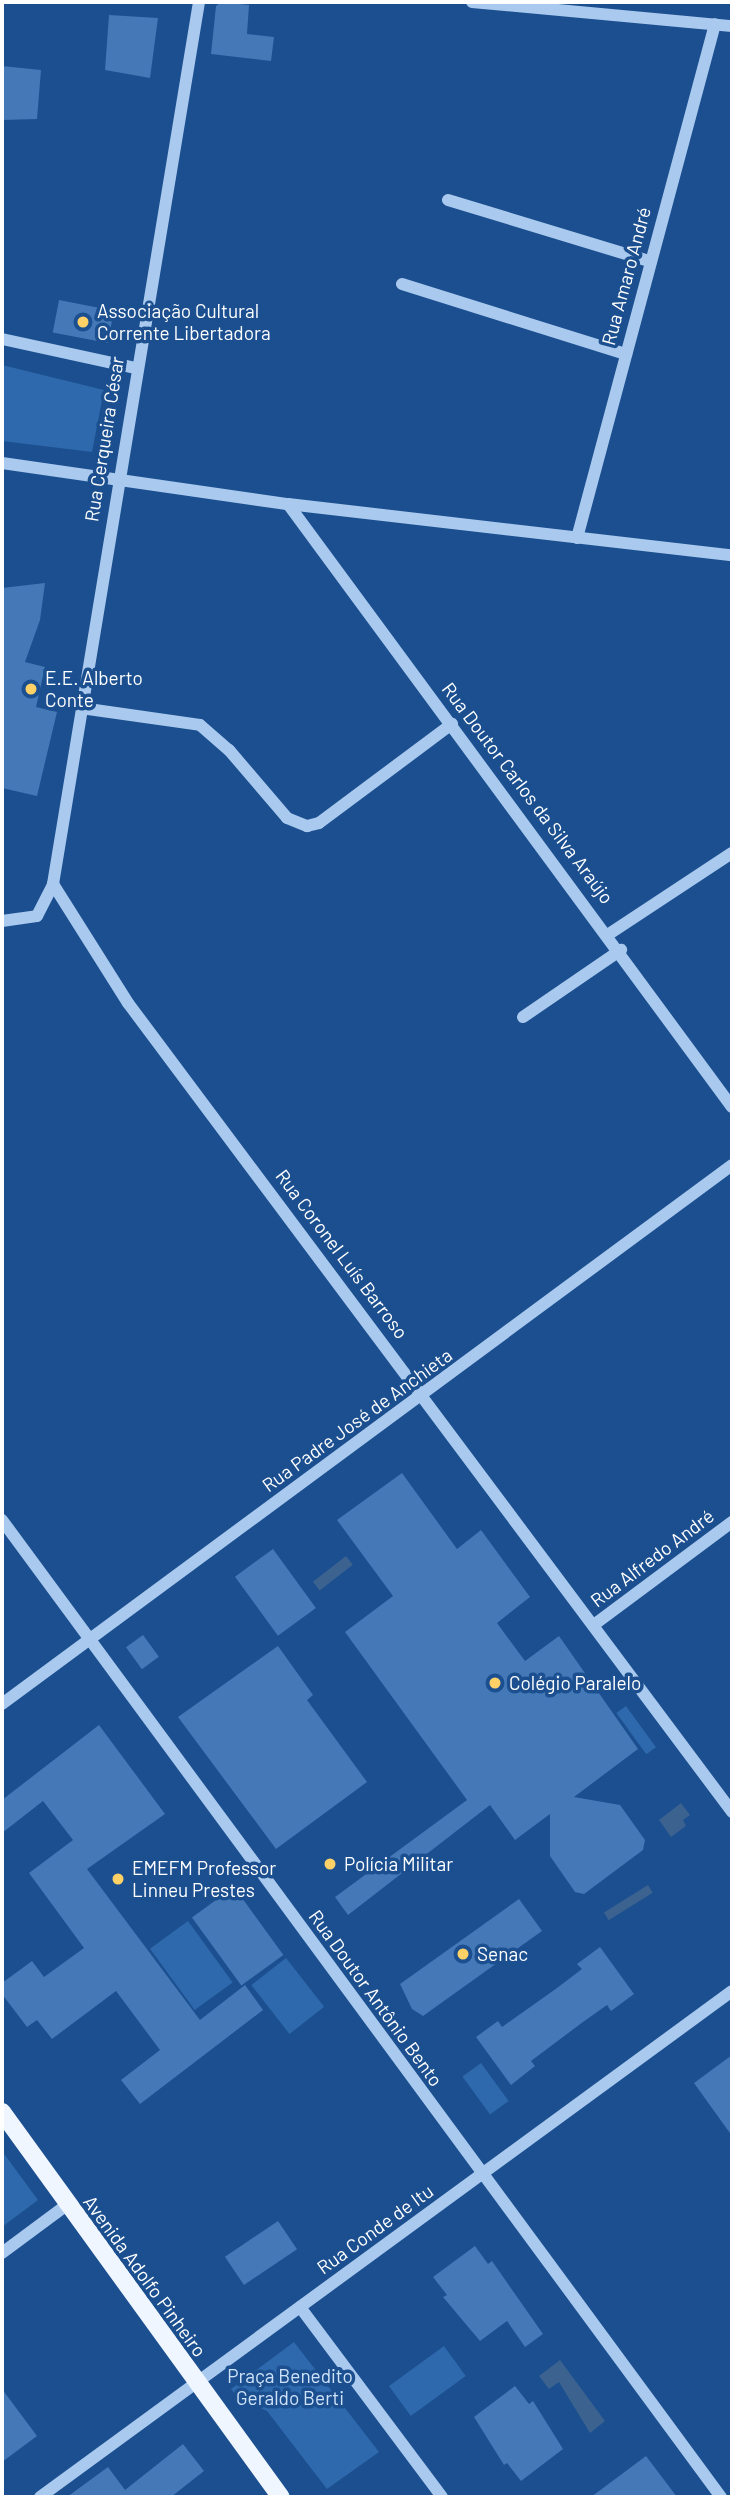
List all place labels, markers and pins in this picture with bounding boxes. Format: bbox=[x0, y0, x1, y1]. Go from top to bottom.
place label: Associação Cultural Corrente Libertadora bbox=[97, 300, 271, 344]
marker: Associação Cultural Corrente Libertadora bbox=[75, 314, 91, 330]
place label: E.E. Alberto Conte bbox=[45, 667, 143, 711]
marker: E.E. Alberto Conte bbox=[23, 681, 39, 697]
place label: Colégio Paralelo bbox=[509, 1672, 641, 1694]
marker: Colégio Paralelo bbox=[487, 1675, 503, 1691]
place label: Polícia Militar bbox=[344, 1853, 453, 1875]
marker: Polícia Militar bbox=[322, 1856, 338, 1872]
place label: EMEFM Professor Linneu Prestes bbox=[132, 1857, 276, 1901]
marker: EMEFM Professor Linneu Prestes bbox=[110, 1871, 126, 1887]
place label: Senac bbox=[477, 1943, 528, 1965]
marker: Senac bbox=[455, 1946, 471, 1962]

